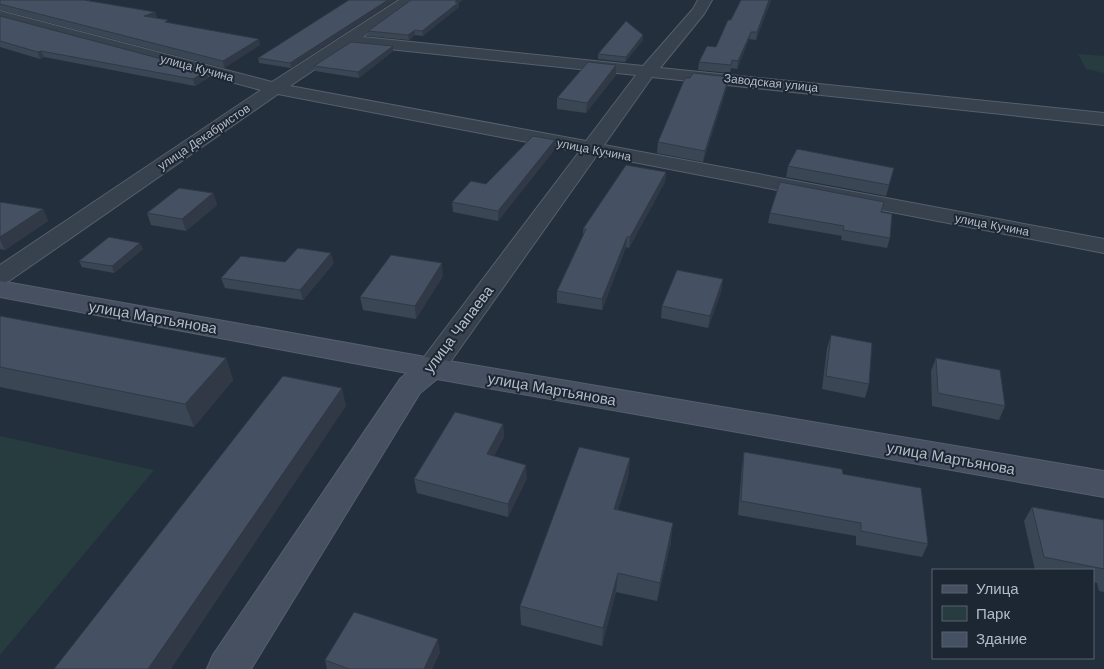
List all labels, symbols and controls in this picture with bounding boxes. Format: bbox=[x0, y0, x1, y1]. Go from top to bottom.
street label: улица Кучина bbox=[159, 51, 236, 85]
street label: Заводская улица bbox=[723, 71, 819, 95]
street label: улица Декабристов bbox=[155, 101, 253, 173]
street label: улица Кучина bbox=[556, 136, 633, 164]
street label: улица Кучина bbox=[954, 211, 1031, 239]
street label: улица Чапаева bbox=[420, 282, 497, 376]
street label: улица Мартьянова bbox=[88, 297, 219, 337]
street label: улица Мартьянова bbox=[487, 369, 618, 409]
street label: улица Мартьянова bbox=[886, 438, 1017, 478]
legend bbox=[932, 569, 1094, 659]
text: Улица bbox=[976, 580, 1019, 597]
text: Парк bbox=[976, 605, 1010, 622]
text: Здание bbox=[976, 630, 1027, 647]

